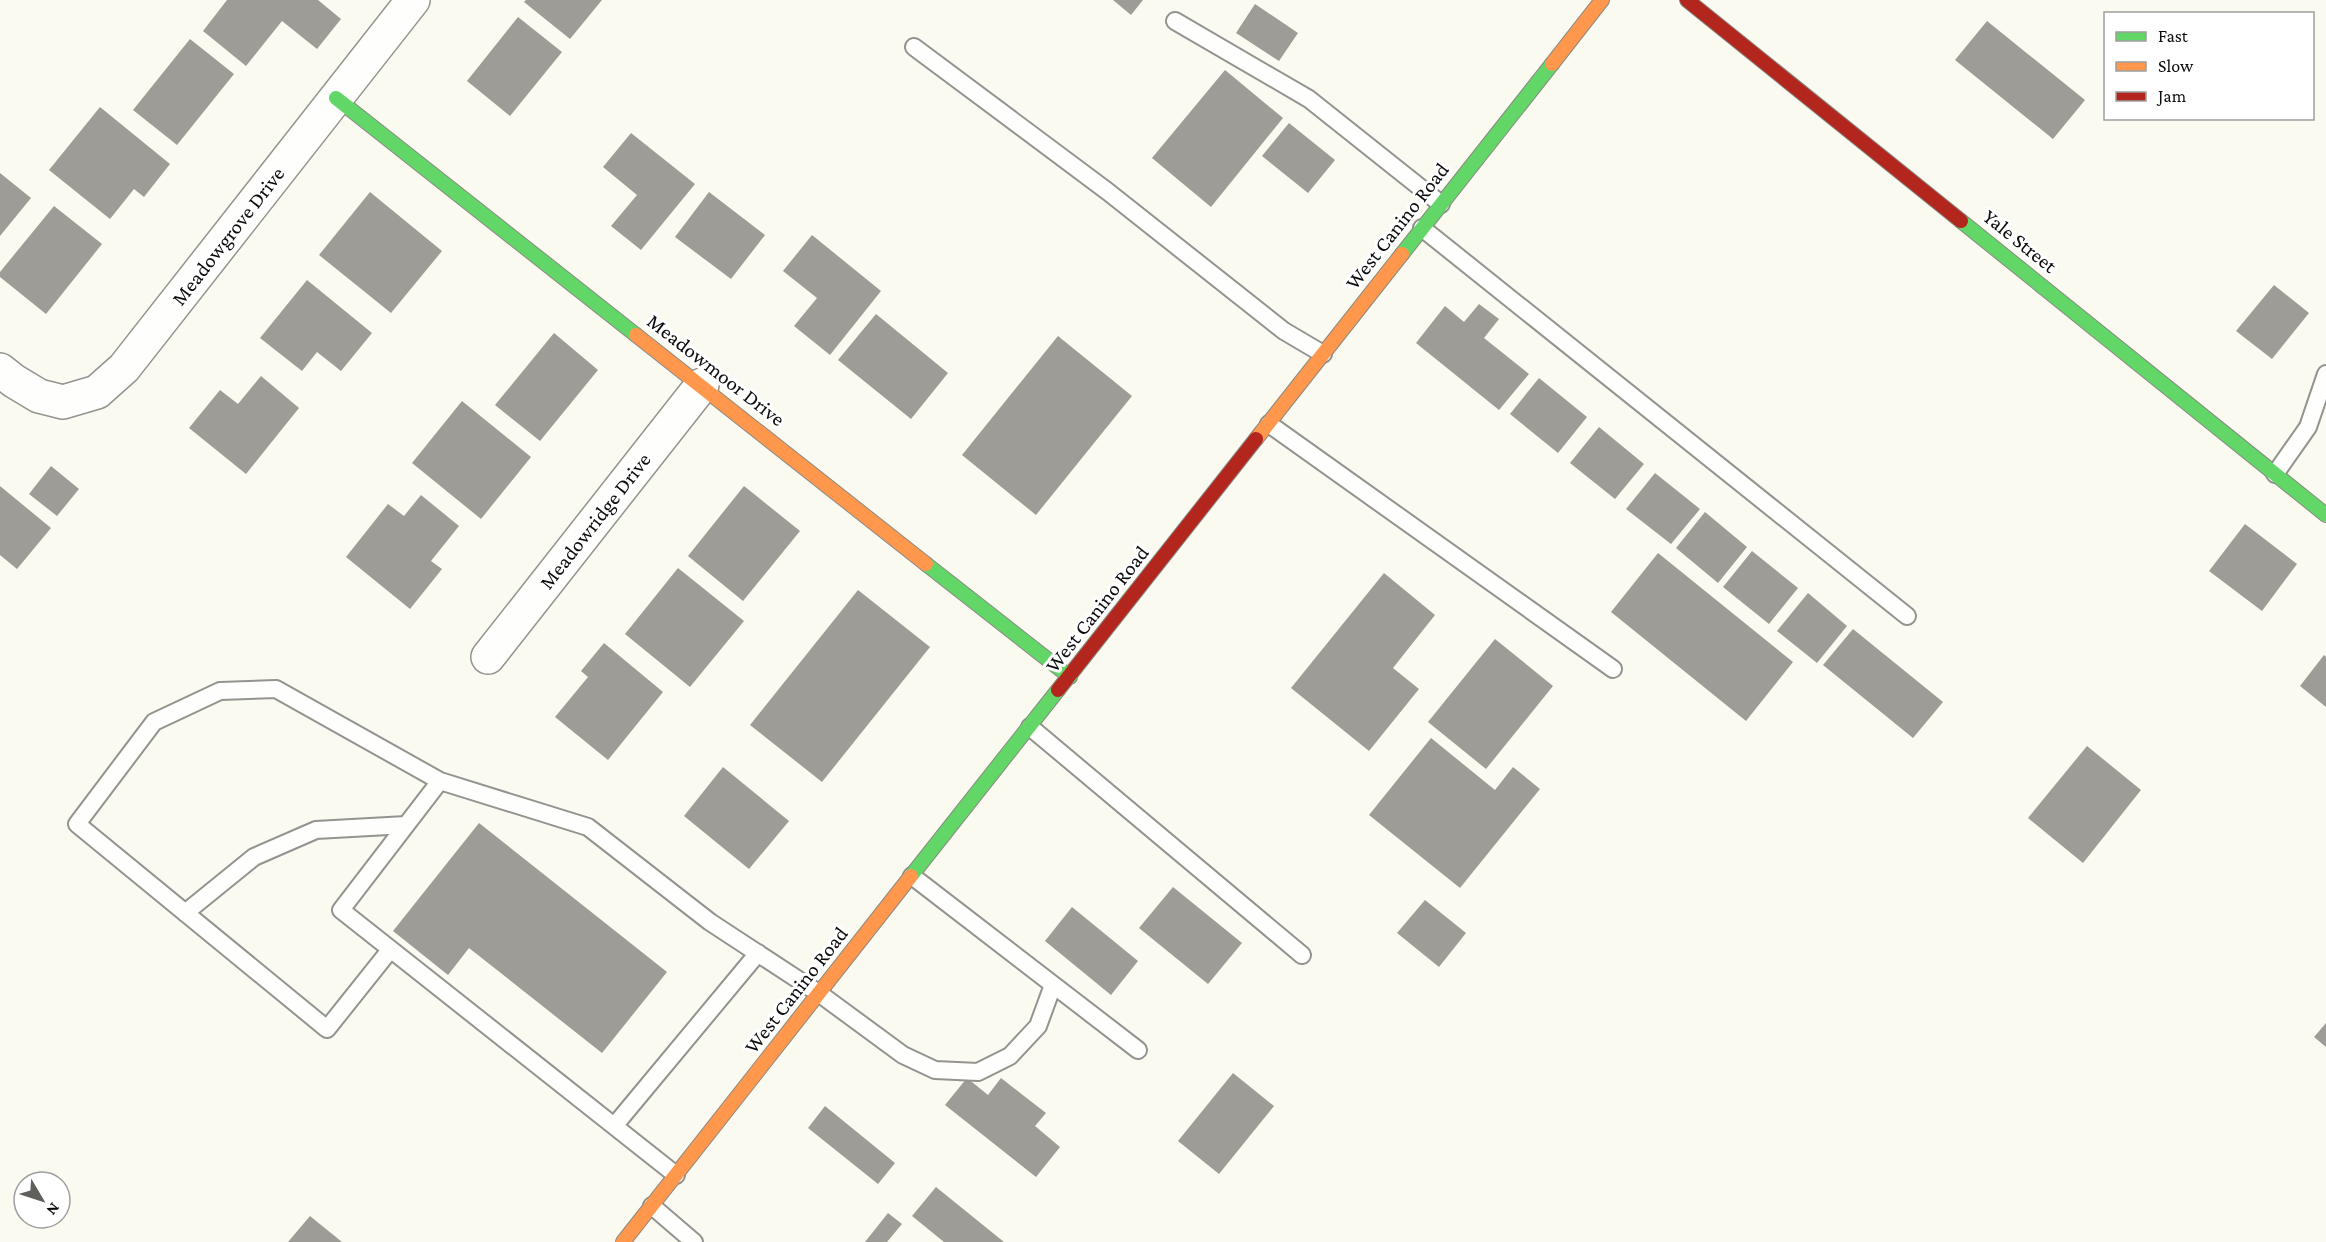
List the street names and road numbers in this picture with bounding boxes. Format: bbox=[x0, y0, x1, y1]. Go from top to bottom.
street label: West Canino Road bbox=[1340, 158, 1454, 294]
street label: Meadowgrove Drive bbox=[167, 162, 289, 310]
street label: Yale Street bbox=[1978, 204, 2062, 278]
street label: Meadowmoor Drive bbox=[642, 309, 790, 431]
street label: Meadowridge Drive bbox=[534, 448, 656, 594]
street label: West Canino Road bbox=[1040, 541, 1154, 677]
street label: West Canino Road bbox=[739, 922, 853, 1058]

